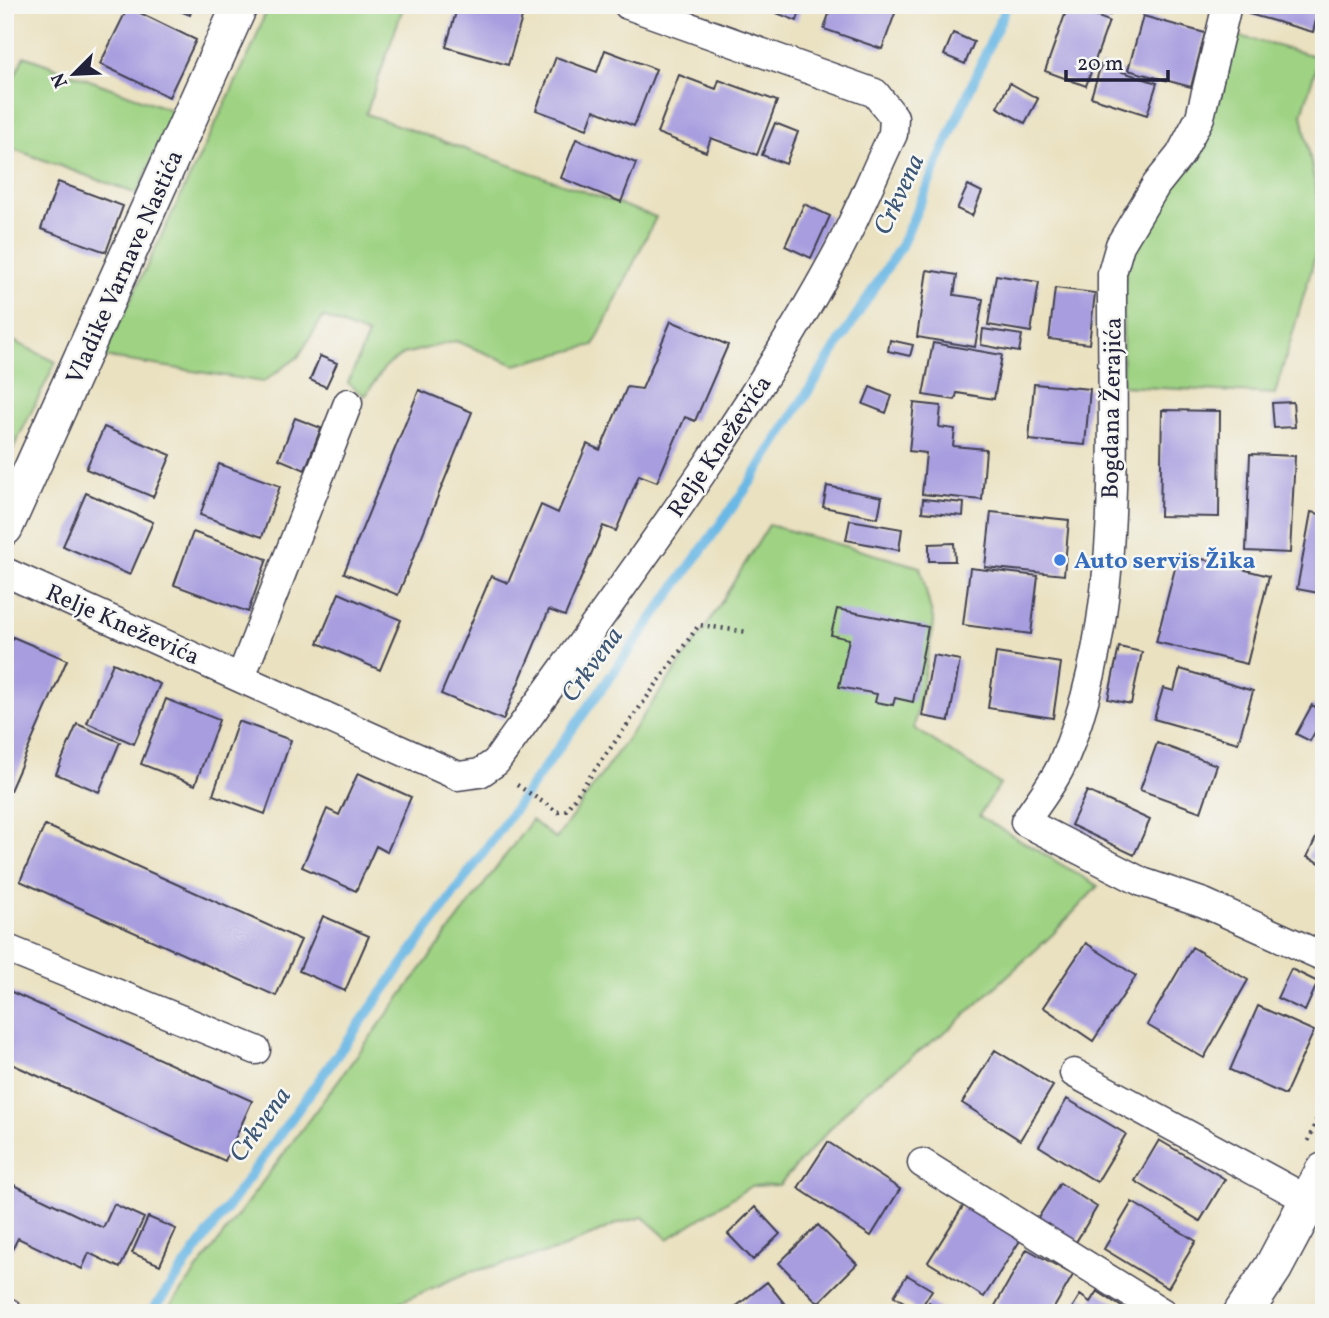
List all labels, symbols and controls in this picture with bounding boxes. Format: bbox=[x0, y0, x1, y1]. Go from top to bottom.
north arrow bbox=[38, 38, 108, 108]
scale bar bbox=[1066, 38, 1168, 82]
text: 20 m bbox=[1077, 50, 1123, 79]
text: N bbox=[46, 68, 75, 92]
street label: Vladike Varnave Nastića bbox=[59, 145, 193, 390]
water label: Crkvena bbox=[865, 149, 934, 241]
street label: Bogdana Žerajića bbox=[1094, 317, 1132, 499]
street label: Relje Kneževića bbox=[660, 369, 781, 525]
place label: Auto servis Žika bbox=[1074, 545, 1256, 579]
marker: Auto servis Žika bbox=[1052, 552, 1068, 568]
street label: Relje Kneževića bbox=[40, 577, 205, 675]
water label: Crkvena bbox=[553, 620, 632, 710]
water label: Crkvena bbox=[221, 1080, 300, 1170]

